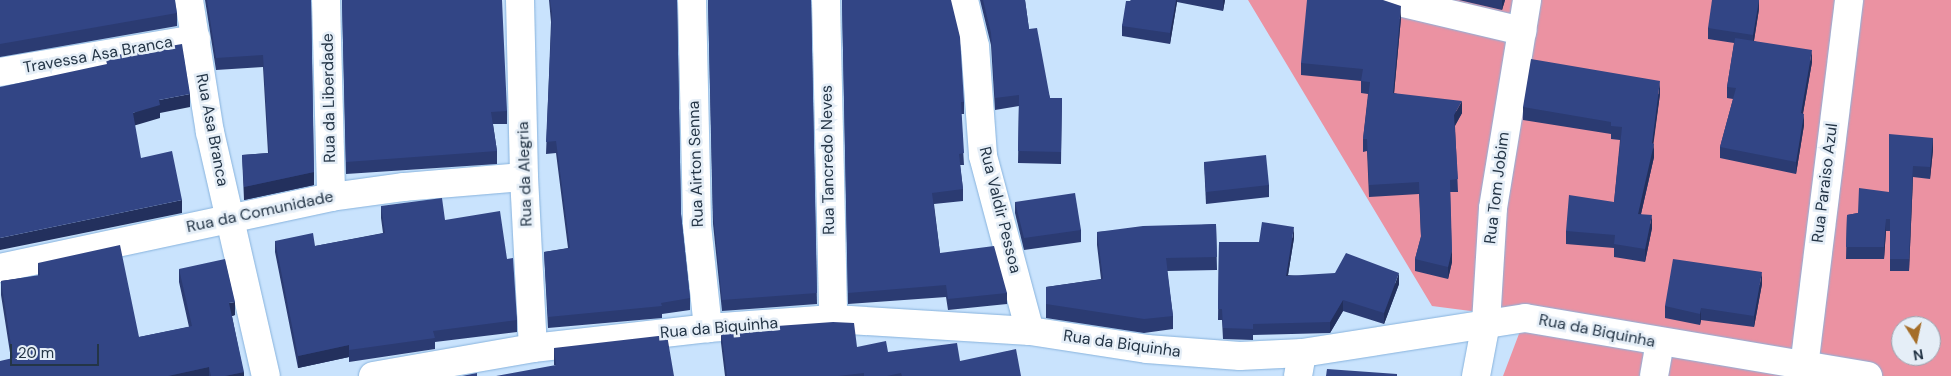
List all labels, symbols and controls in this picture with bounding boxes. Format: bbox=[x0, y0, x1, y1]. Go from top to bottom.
street label: Travessa Asa Branca bbox=[22, 32, 174, 78]
street label: Rua da Liberdade bbox=[318, 33, 340, 163]
street label: Rua Asa Branca bbox=[192, 72, 232, 188]
street label: Rua Tancredo Neves bbox=[817, 85, 839, 235]
street label: Rua Airton Senna bbox=[684, 100, 708, 228]
street label: Rua da Alegria bbox=[514, 121, 536, 227]
street label: Rua Paraiso Azul bbox=[1808, 122, 1842, 244]
street label: Rua Tom Jobim bbox=[1481, 131, 1513, 245]
street label: Rua Valdir Pessoa bbox=[975, 145, 1025, 275]
street label: Rua da Comunidade bbox=[185, 187, 335, 237]
street label: Rua da Biquinha bbox=[1537, 310, 1657, 352]
street label: Rua da Biquinha bbox=[659, 313, 779, 343]
north arrow bbox=[1891, 316, 1941, 366]
street label: Rua da Biquinha bbox=[1062, 326, 1182, 362]
scale bar bbox=[12, 334, 101, 366]
text: 20 m bbox=[18, 343, 54, 363]
text: N bbox=[1912, 345, 1925, 365]

